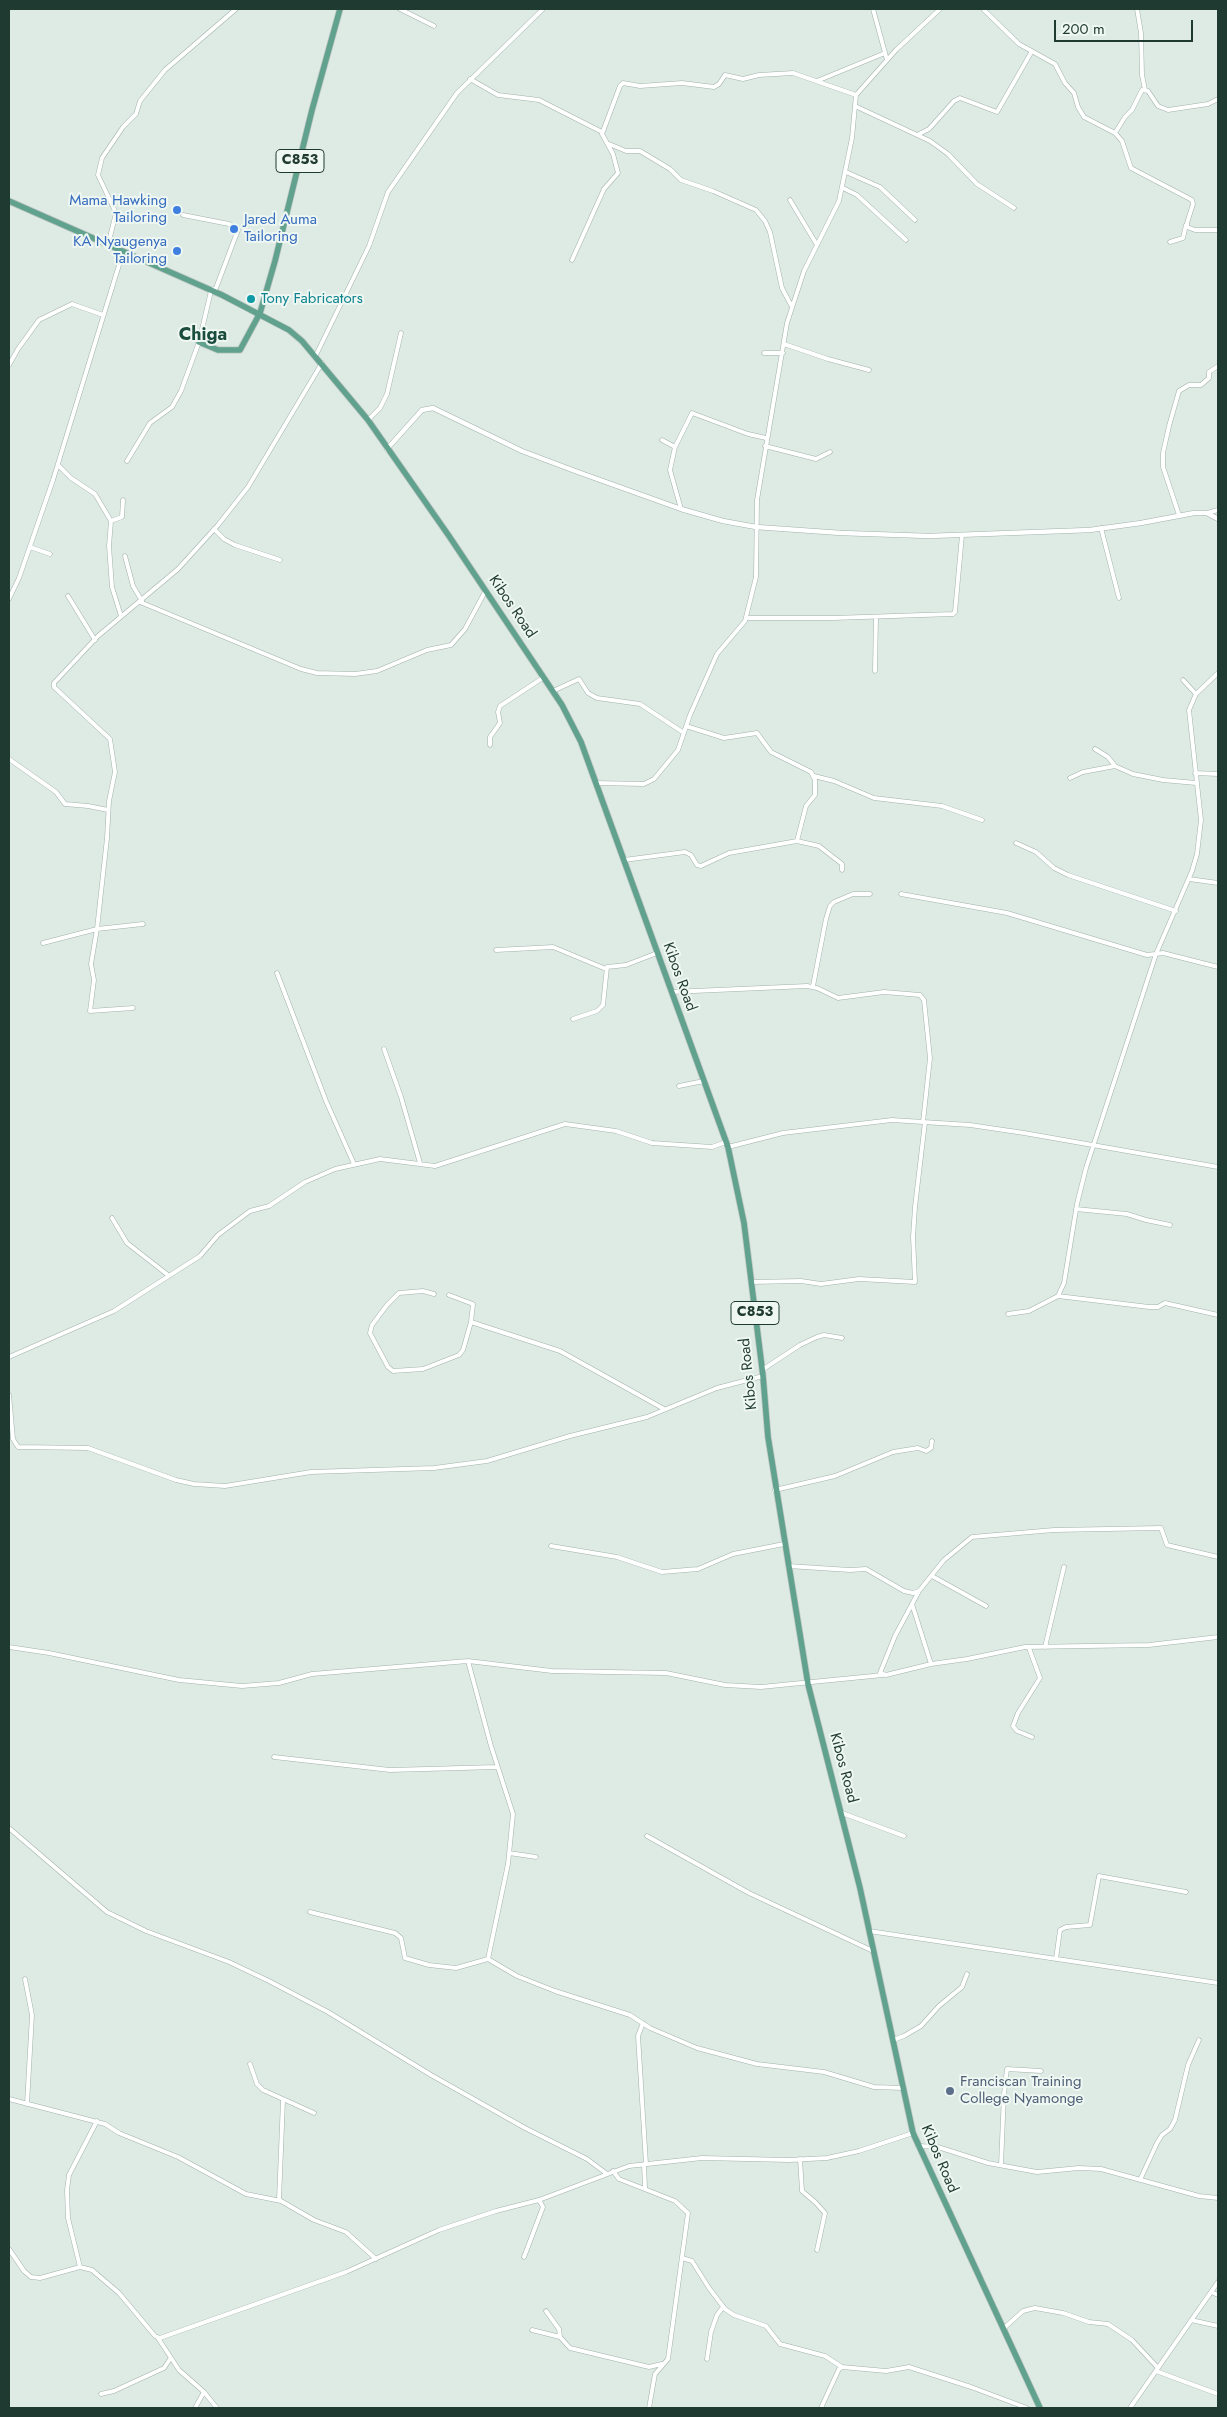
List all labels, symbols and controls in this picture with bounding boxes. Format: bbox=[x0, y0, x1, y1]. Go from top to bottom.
scale bar bbox=[1057, 10, 1196, 42]
text: 200 m bbox=[1062, 18, 1105, 40]
road number: C853 bbox=[276, 150, 324, 172]
place label: Mama Hawking Tailoring bbox=[69, 192, 167, 227]
marker: Mama Hawking Tailoring bbox=[171, 204, 183, 216]
place label: Jared Auma Tailoring bbox=[244, 211, 317, 246]
marker: Jared Auma Tailoring bbox=[228, 223, 240, 235]
place label: KA Nyaugenya Tailoring bbox=[73, 233, 167, 268]
marker: KA Nyaugenya Tailoring bbox=[171, 245, 183, 257]
place label: Tony Fabricators bbox=[261, 290, 363, 308]
marker: Tony Fabricators bbox=[245, 293, 257, 305]
district label: Chiga bbox=[179, 325, 227, 347]
street label: Kibos Road bbox=[484, 572, 540, 642]
street label: Kibos Road bbox=[658, 940, 700, 1014]
road number: C853 bbox=[731, 1302, 779, 1325]
street label: Kibos Road bbox=[736, 1337, 762, 1411]
street label: Kibos Road bbox=[825, 1731, 861, 1805]
place label: Franciscan Training College Nyamonge bbox=[960, 2073, 1083, 2108]
marker: Franciscan Training College Nyamonge bbox=[944, 2085, 956, 2097]
street label: Kibos Road bbox=[917, 2122, 961, 2196]

